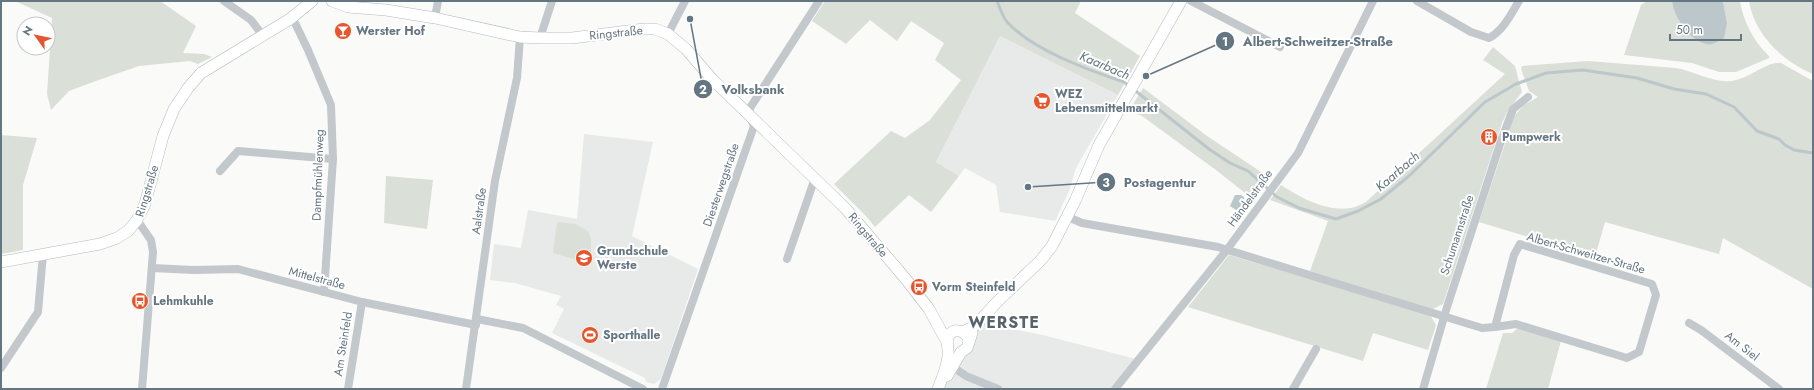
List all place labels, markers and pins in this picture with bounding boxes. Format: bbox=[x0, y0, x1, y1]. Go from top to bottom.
bar icon: Werster Hof bbox=[333, 21, 353, 41]
place label: Werster Hof bbox=[356, 22, 426, 40]
callout: Albert-Schweitzer-Straße bbox=[1215, 29, 1401, 54]
callout: Volksbank bbox=[693, 77, 793, 102]
place label: WEZ Lebensmittelmarkt bbox=[1055, 85, 1158, 117]
supermarket icon: WEZ Lebensmittelmarkt bbox=[1032, 91, 1052, 111]
building icon: Pumpwerk bbox=[1479, 127, 1499, 147]
place label: Pumpwerk bbox=[1502, 128, 1561, 146]
callout: Postagentur bbox=[1096, 170, 1204, 195]
place label: Grundschule Werste bbox=[597, 242, 668, 274]
school or university icon: Grundschule Werste bbox=[574, 248, 594, 268]
bus stop icon: Vorm Steinfeld bbox=[909, 277, 929, 297]
place label: Vorm Steinfeld bbox=[931, 278, 1015, 296]
bus stop icon: Lehmkuhle bbox=[130, 291, 150, 311]
place label: Lehmkuhle bbox=[153, 292, 214, 310]
sports icon: Sporthalle bbox=[580, 325, 600, 345]
place label: Sporthalle bbox=[603, 326, 661, 344]

